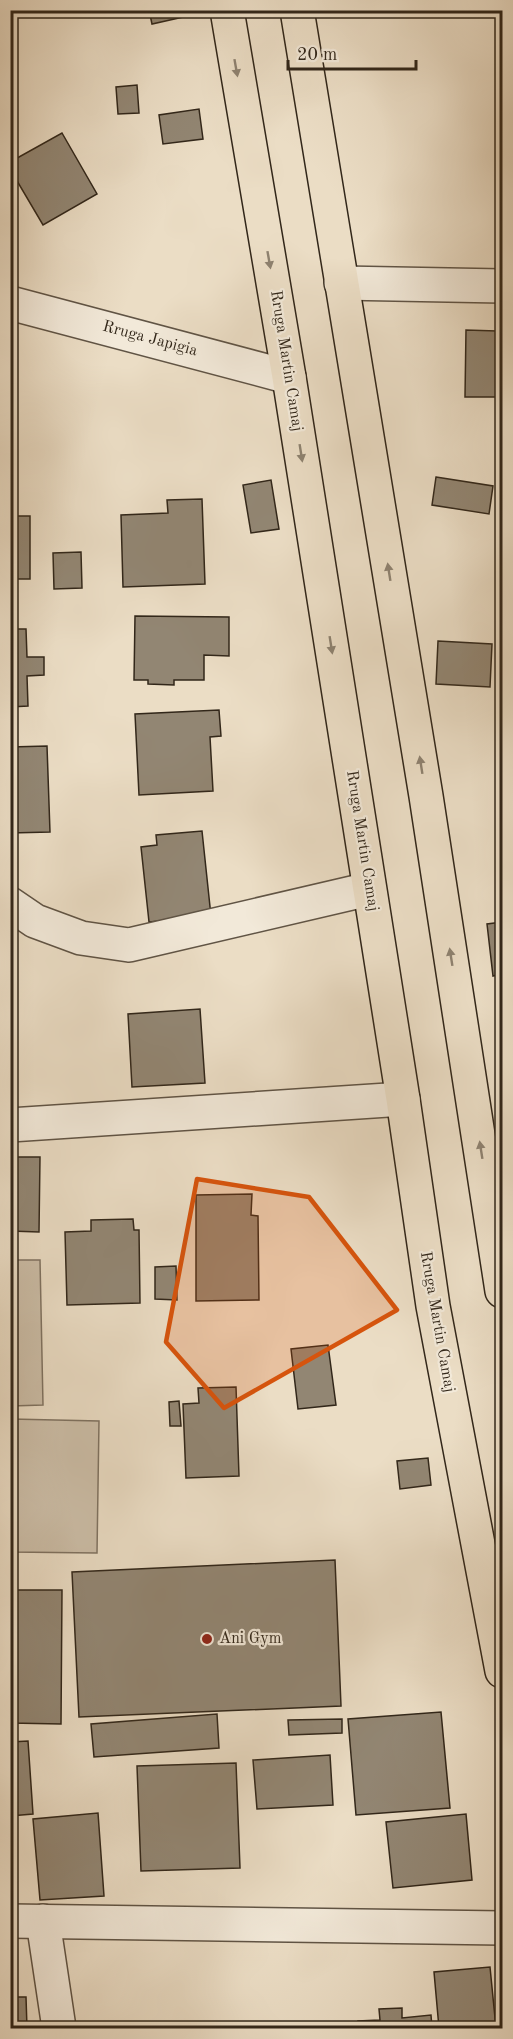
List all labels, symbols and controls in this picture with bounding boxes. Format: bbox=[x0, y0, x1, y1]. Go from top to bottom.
scale bar bbox=[288, 33, 416, 71]
text: 20 m bbox=[297, 46, 337, 64]
one-way arrow bbox=[232, 59, 241, 78]
one-way arrow bbox=[265, 251, 274, 270]
street label: Rruga Martin Camaj bbox=[267, 289, 305, 433]
street label: Rruga Japigia bbox=[101, 319, 199, 359]
one-way arrow bbox=[297, 443, 306, 462]
one-way arrow bbox=[384, 563, 393, 582]
one-way arrow bbox=[327, 636, 336, 655]
one-way arrow bbox=[416, 755, 425, 774]
street label: Rruga Martin Camaj bbox=[343, 769, 381, 913]
one-way arrow bbox=[446, 948, 455, 967]
one-way arrow bbox=[476, 1140, 485, 1159]
street label: Rruga Martin Camaj bbox=[417, 1250, 457, 1394]
place label: Ani Gym bbox=[219, 1631, 282, 1647]
marker: Ani Gym bbox=[200, 1632, 214, 1646]

